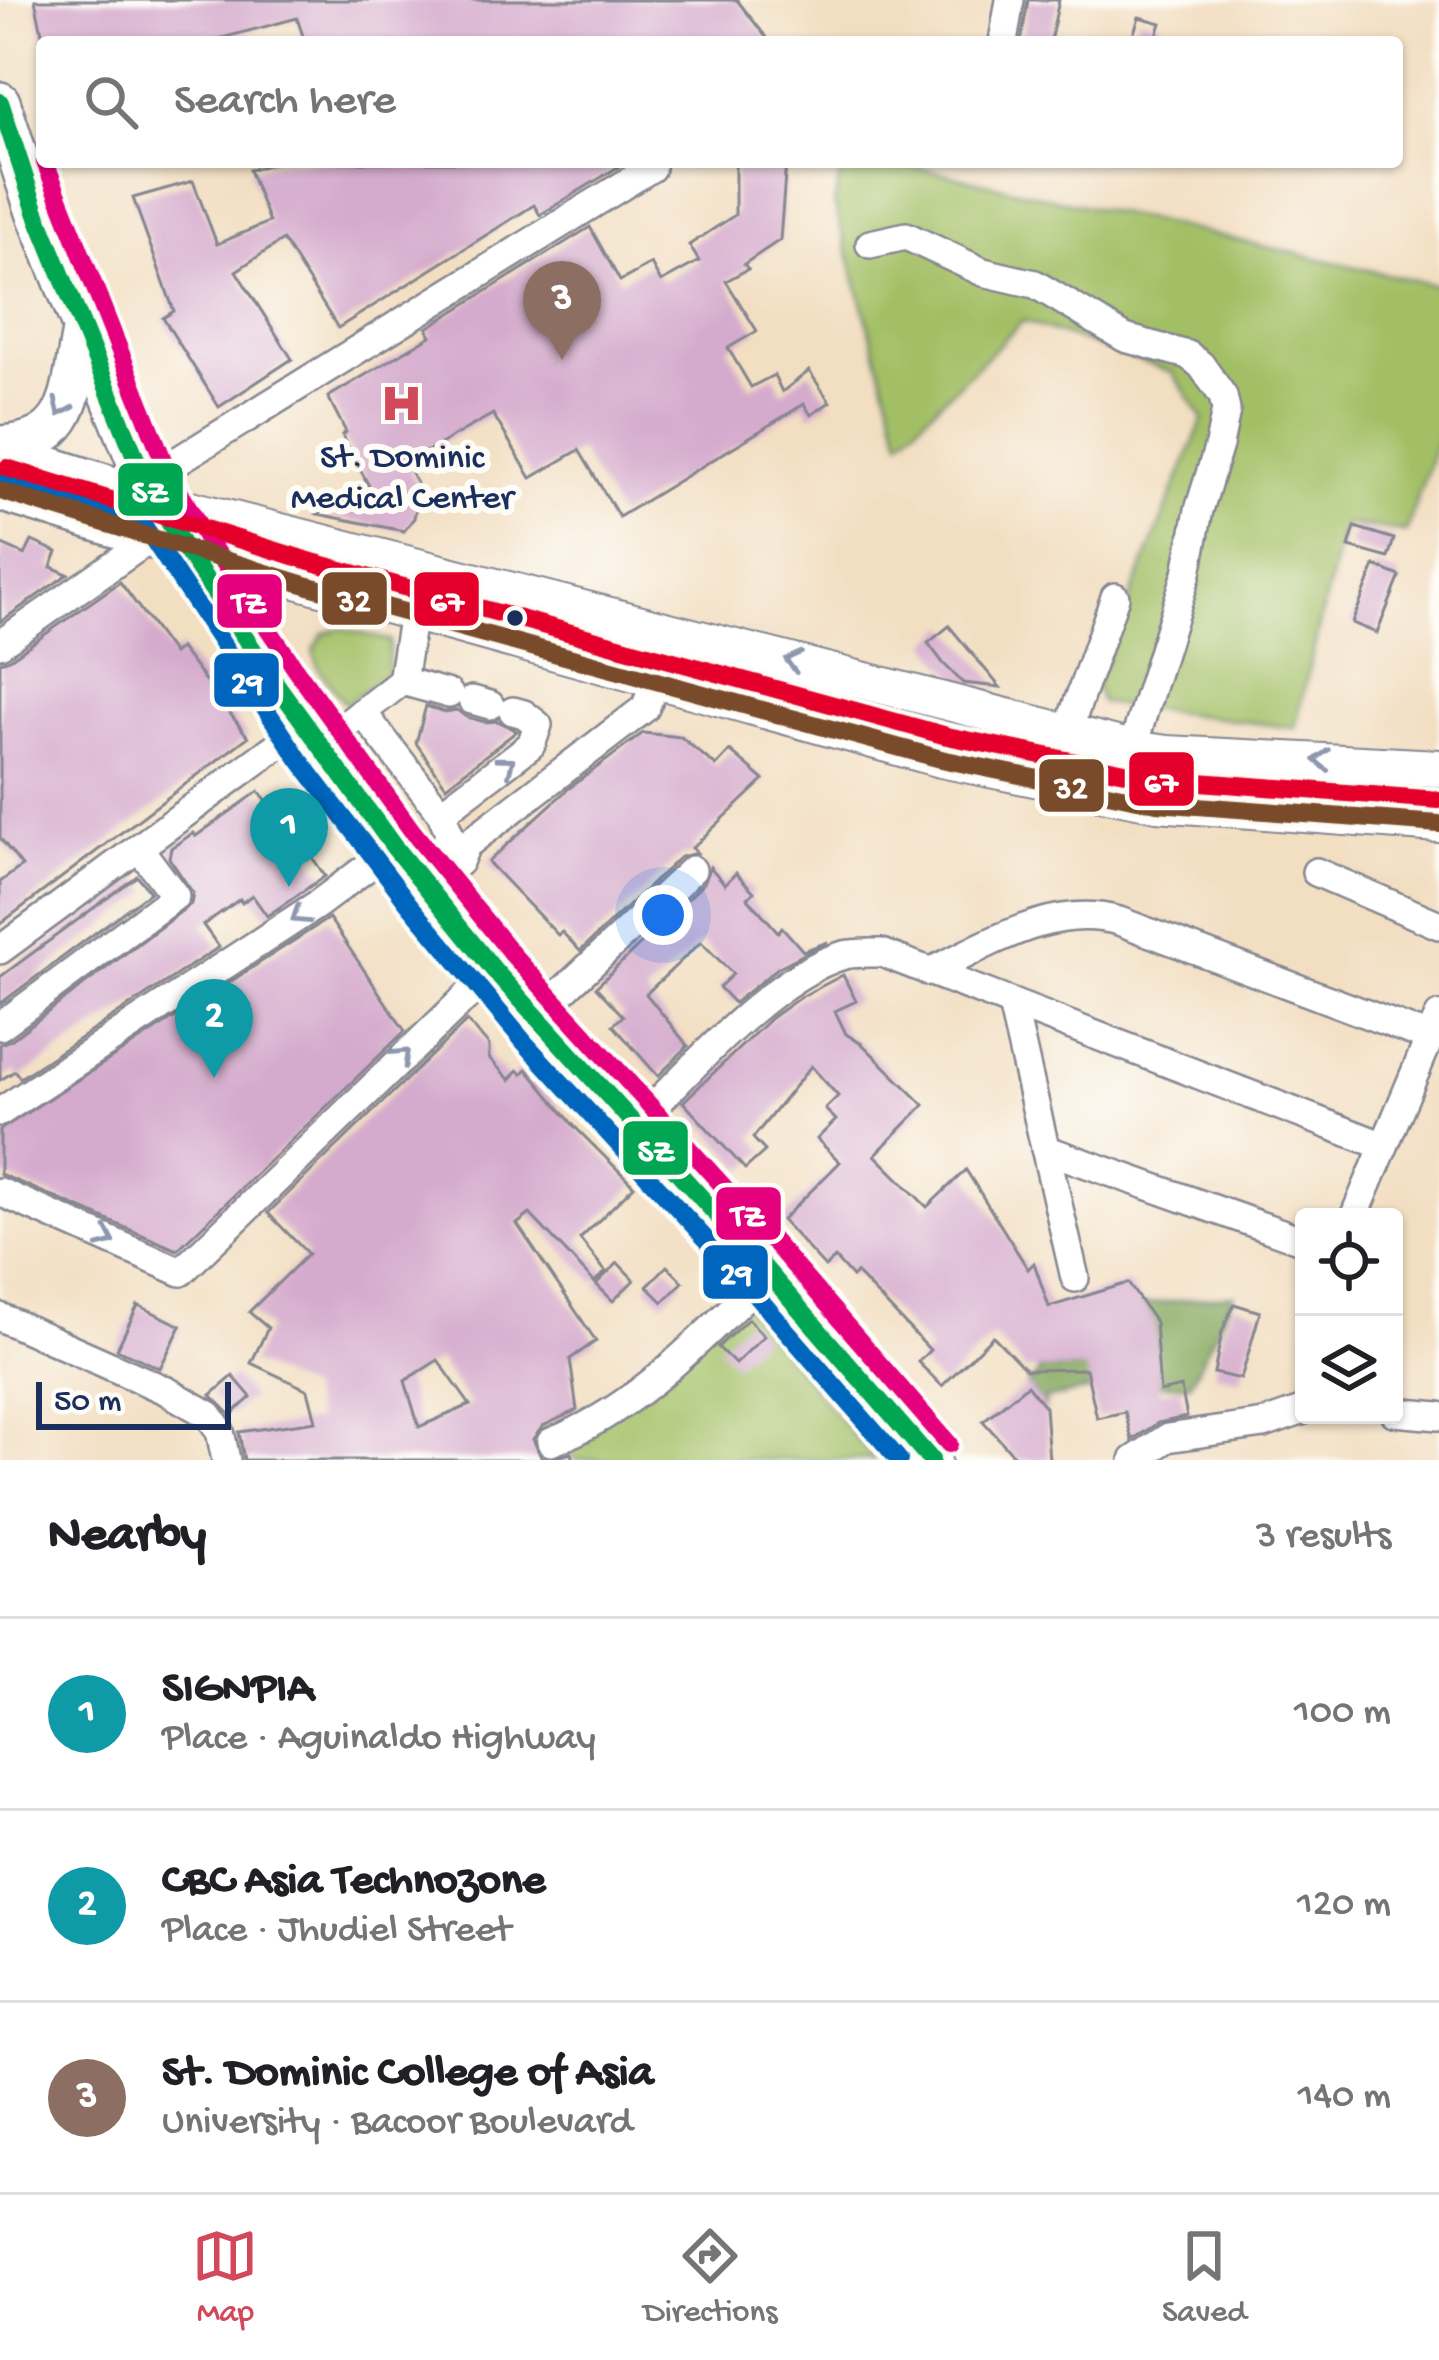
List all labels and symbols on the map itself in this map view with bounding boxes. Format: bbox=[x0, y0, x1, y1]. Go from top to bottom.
pin: 3 bbox=[523, 261, 601, 360]
hospital icon: St. Dominic Medical Center bbox=[379, 380, 425, 426]
one-way arrow bbox=[53, 396, 76, 417]
place label: St. Dominic Medical Center bbox=[291, 438, 516, 522]
line badge: SZ bbox=[116, 461, 185, 518]
text: SZ bbox=[132, 476, 170, 514]
line badge: 32 bbox=[320, 570, 389, 627]
line badge: 67 bbox=[412, 570, 481, 628]
line badge: TZ bbox=[215, 572, 284, 630]
text: 32 bbox=[336, 585, 371, 623]
text: 67 bbox=[430, 585, 466, 623]
text: TZ bbox=[229, 587, 268, 625]
unlabelled marker bbox=[504, 607, 526, 629]
one-way arrow bbox=[783, 650, 804, 675]
line badge: 29 bbox=[212, 651, 281, 709]
text: 29 bbox=[231, 667, 264, 705]
one-way arrow bbox=[1312, 747, 1331, 773]
line badge: 67 bbox=[1127, 750, 1196, 808]
one-way arrow bbox=[494, 756, 515, 778]
line badge: 32 bbox=[1037, 757, 1106, 814]
text: 67 bbox=[1144, 766, 1180, 804]
text: 32 bbox=[1053, 772, 1088, 810]
pin: 1 bbox=[250, 788, 328, 887]
your location bbox=[633, 885, 693, 945]
one-way arrow bbox=[291, 901, 313, 923]
pin: 2 bbox=[175, 979, 253, 1078]
one-way arrow bbox=[388, 1048, 410, 1070]
line badge: SZ bbox=[621, 1119, 690, 1177]
text: SZ bbox=[638, 1135, 676, 1173]
line badge: TZ bbox=[714, 1185, 783, 1242]
text: TZ bbox=[728, 1200, 767, 1238]
one-way arrow bbox=[95, 1225, 116, 1249]
line badge: 29 bbox=[701, 1243, 770, 1301]
text: 29 bbox=[720, 1258, 753, 1296]
scale bar bbox=[36, 1376, 231, 1429]

